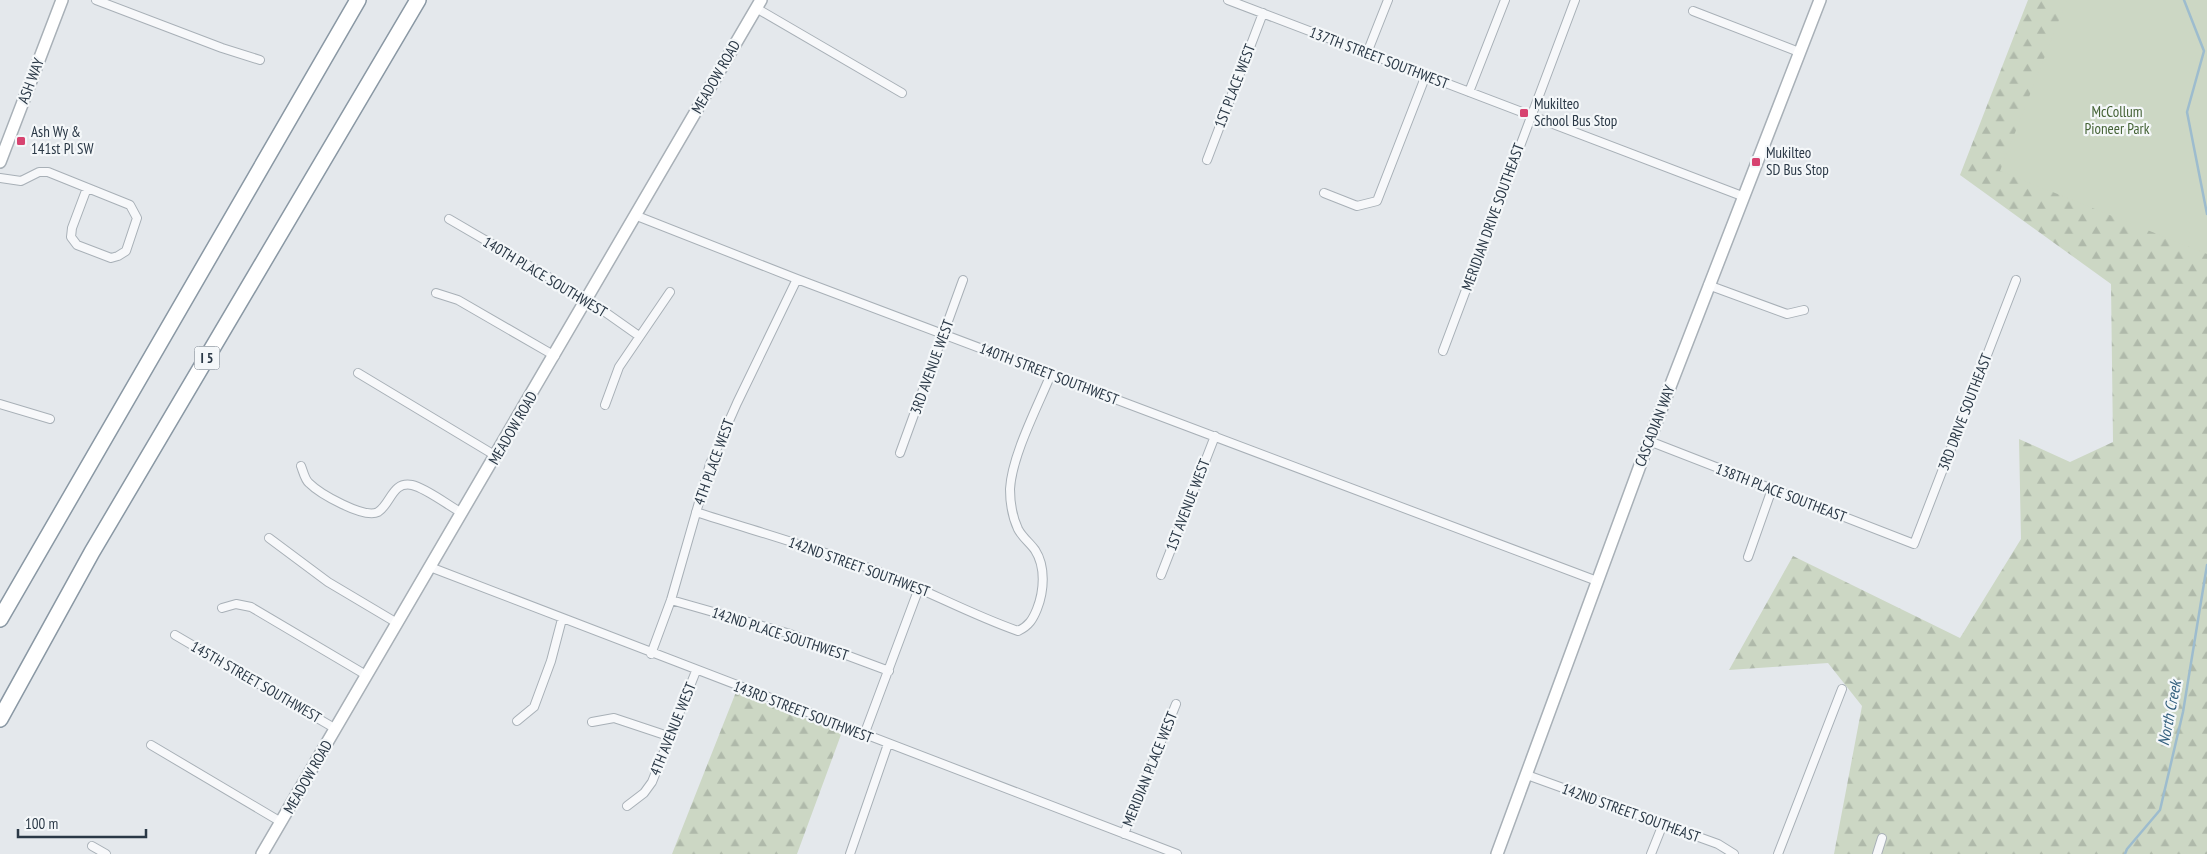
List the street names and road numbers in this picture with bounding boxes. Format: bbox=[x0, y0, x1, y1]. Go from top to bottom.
street label: 137TH STREET SOUTHWEST bbox=[1307, 22, 1452, 93]
street label: MEADOW ROAD bbox=[687, 37, 744, 117]
street label: 1ST PLACE WEST bbox=[1210, 41, 1259, 130]
street label: ASH WAY bbox=[13, 55, 48, 106]
street label: MERIDIAN DRIVE SOUTHEAST bbox=[1457, 140, 1528, 293]
street label: 140TH PLACE SOUTHWEST bbox=[480, 232, 611, 321]
street label: 3RD AVENUE WEST bbox=[906, 317, 958, 417]
street label: 140TH STREET SOUTHWEST bbox=[977, 338, 1122, 409]
road number: I 5 bbox=[194, 346, 220, 369]
street label: 3RD DRIVE SOUTHEAST bbox=[1933, 350, 1996, 473]
street label: CASCADIAN WAY bbox=[1630, 382, 1679, 469]
street label: MEADOW ROAD bbox=[484, 388, 541, 468]
street label: 4TH PLACE WEST bbox=[689, 416, 738, 508]
street label: 1ST AVENUE WEST bbox=[1161, 456, 1214, 553]
street label: 138TH PLACE SOUTHEAST bbox=[1713, 459, 1849, 526]
street label: 142ND STREET SOUTHWEST bbox=[786, 532, 933, 601]
street label: 142ND PLACE SOUTHWEST bbox=[709, 602, 851, 665]
street label: 145TH STREET SOUTHWEST bbox=[188, 636, 325, 727]
street label: 143RD STREET SOUTHWEST bbox=[731, 676, 876, 747]
street label: 4TH AVENUE WEST bbox=[645, 679, 700, 778]
street label: MERIDIAN PLACE WEST bbox=[1118, 708, 1181, 829]
street label: MEADOW ROAD bbox=[279, 737, 336, 817]
street label: 142ND STREET SOUTHEAST bbox=[1559, 779, 1703, 846]

